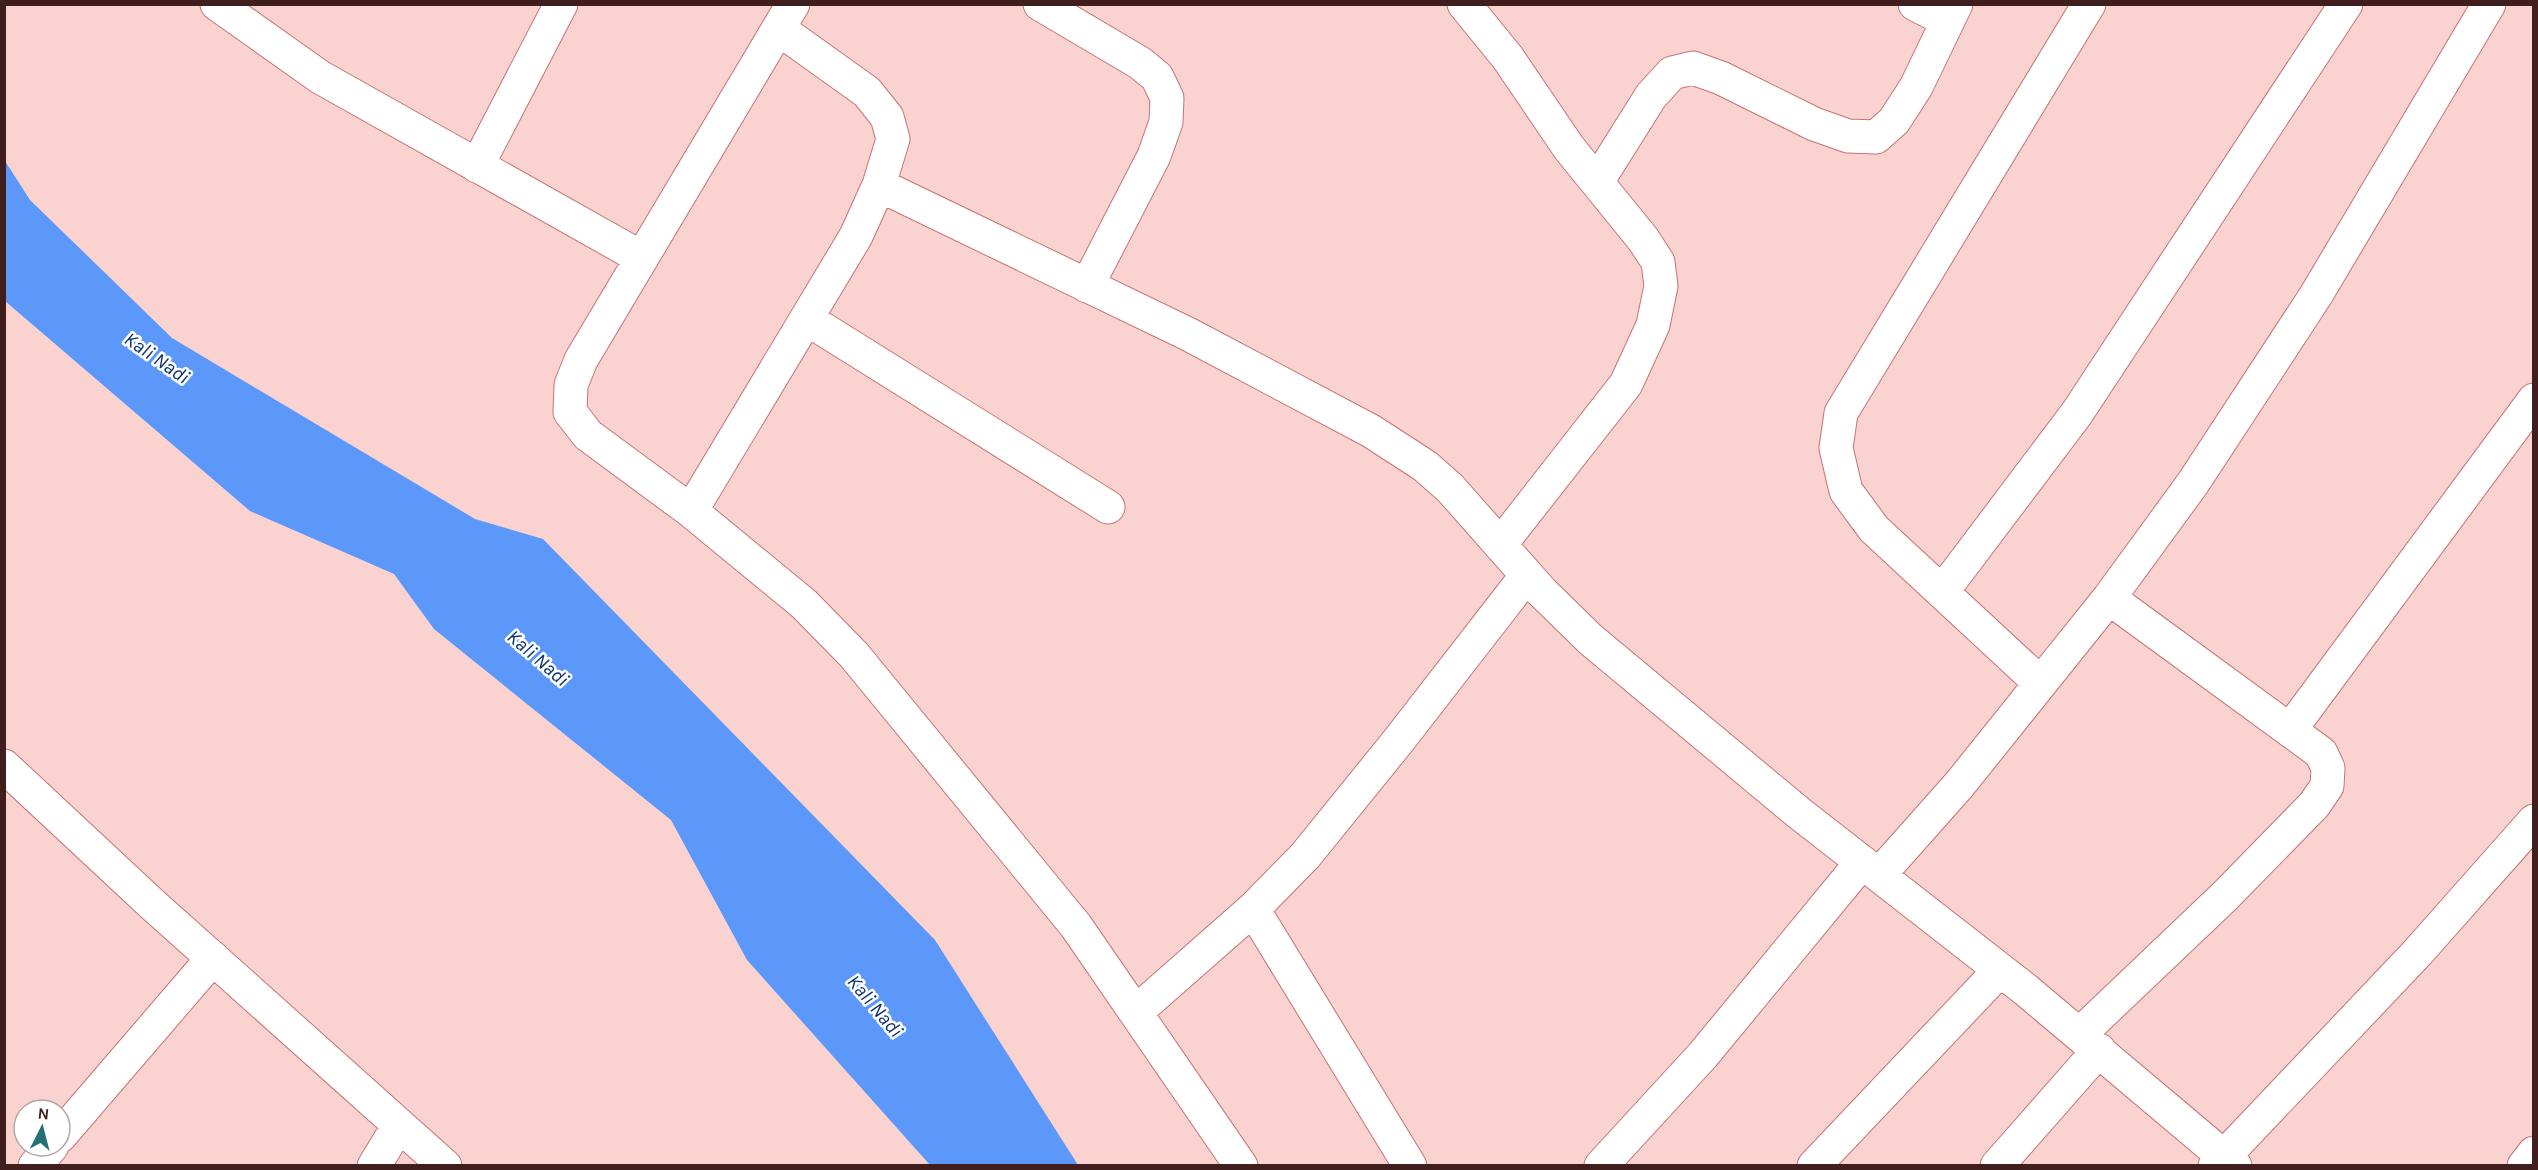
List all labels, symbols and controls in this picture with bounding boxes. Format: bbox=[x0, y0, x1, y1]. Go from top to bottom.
water label: Kali Nadi bbox=[120, 327, 194, 389]
water label: Kali Nadi bbox=[502, 625, 574, 691]
water label: Kali Nadi bbox=[842, 970, 908, 1042]
north arrow bbox=[12, 1098, 72, 1158]
text: N bbox=[37, 1104, 50, 1124]

